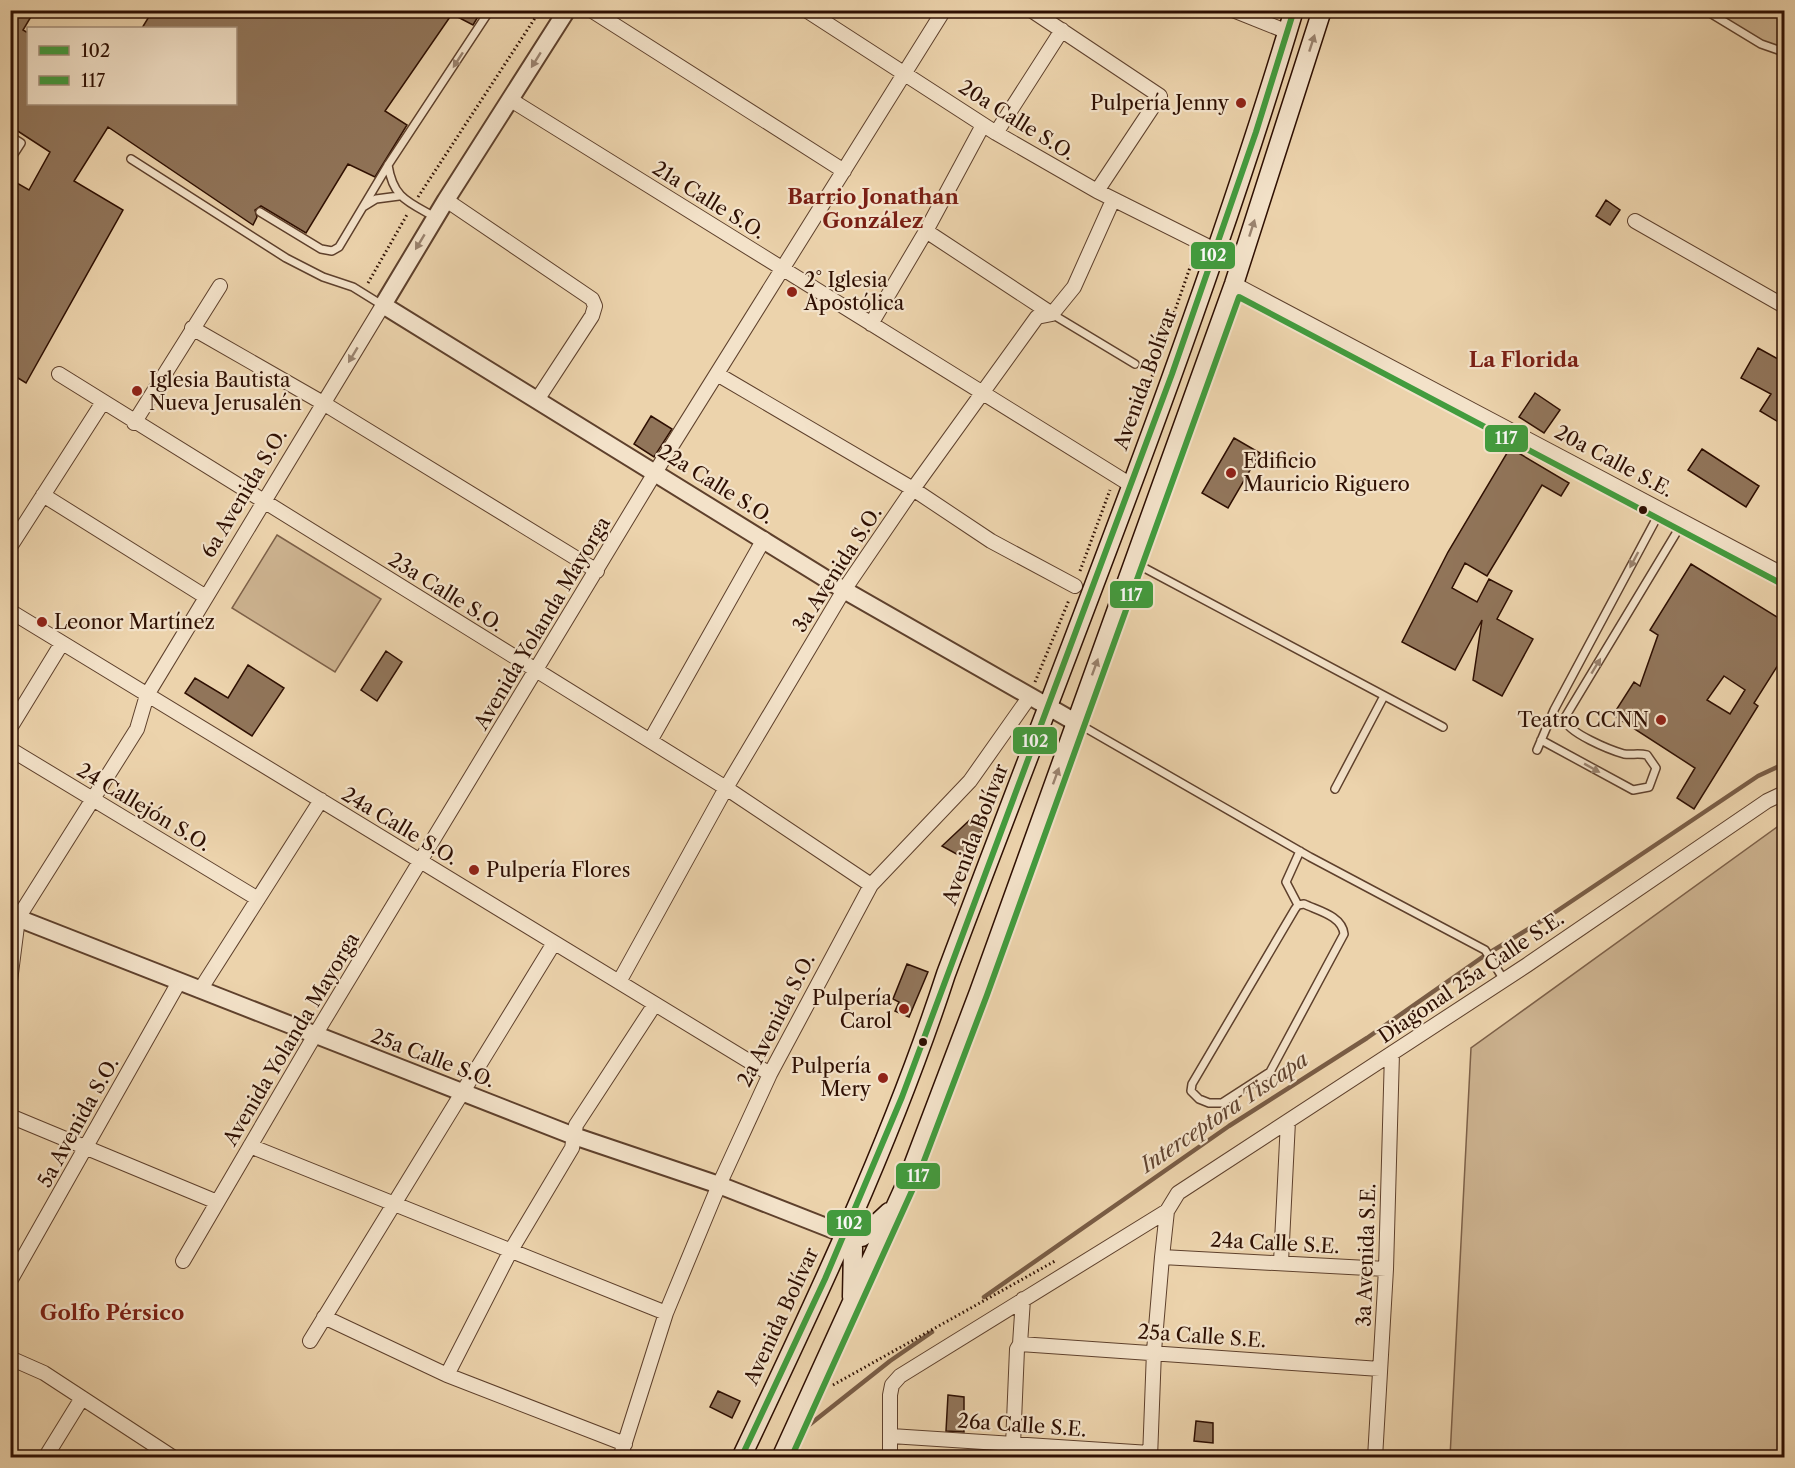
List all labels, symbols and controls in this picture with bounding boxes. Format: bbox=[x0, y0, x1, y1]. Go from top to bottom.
legend bbox=[27, 27, 237, 105]
one-way arrow bbox=[1308, 34, 1317, 52]
text: 102 bbox=[81, 40, 110, 62]
one-way arrow bbox=[452, 51, 463, 68]
one-way arrow bbox=[531, 52, 542, 68]
text: 117 bbox=[81, 70, 105, 92]
street label: 20a Calle S.O. bbox=[955, 75, 1079, 165]
place label: Pulpería Jenny bbox=[1090, 91, 1230, 115]
marker: Pulpería Jenny bbox=[1234, 96, 1248, 110]
street label: 21a Calle S.O. bbox=[648, 156, 770, 244]
district label: Barrio Jonathan González bbox=[787, 184, 959, 233]
one-way arrow bbox=[1248, 219, 1257, 237]
one-way arrow bbox=[415, 234, 426, 250]
line badge: 102 bbox=[1190, 241, 1236, 270]
text: 102 bbox=[1200, 245, 1226, 265]
place label: 2° Iglesia Apostólica bbox=[803, 268, 905, 315]
marker: 2° Iglesia Apostólica bbox=[785, 285, 799, 299]
street label: Avenida Bolívar bbox=[1108, 304, 1182, 454]
one-way arrow bbox=[347, 347, 358, 364]
district label: La Florida bbox=[1469, 347, 1580, 372]
place label: Iglesia Bautista Nueva Jerusalén bbox=[149, 368, 302, 415]
marker: Iglesia Bautista Nueva Jerusalén bbox=[130, 384, 144, 398]
street label: 20a Calle S.E. bbox=[1551, 420, 1677, 502]
street label: 6a Avenida S.O. bbox=[196, 424, 292, 562]
line badge: 117 bbox=[1484, 424, 1529, 453]
text: 117 bbox=[1495, 428, 1518, 448]
street label: 22a Calle S.O. bbox=[654, 439, 778, 529]
place label: Edificio Mauricio Riguero bbox=[1243, 449, 1410, 496]
marker: Edificio Mauricio Riguero bbox=[1224, 466, 1238, 480]
street label: 3a Avenida S.O. bbox=[787, 501, 887, 637]
unlabelled marker bbox=[1637, 504, 1649, 516]
street label: Avenida Yolanda Mayorga bbox=[468, 512, 615, 735]
street label: 23a Calle S.O. bbox=[384, 547, 508, 637]
one-way arrow bbox=[1629, 552, 1639, 569]
line badge: 117 bbox=[1109, 580, 1154, 609]
text: 117 bbox=[1120, 585, 1143, 605]
place label: Leonor Martínez bbox=[54, 610, 215, 634]
marker: Leonor Martínez bbox=[35, 615, 49, 629]
one-way arrow bbox=[1090, 658, 1100, 676]
one-way arrow bbox=[1590, 658, 1601, 674]
place label: Teatro CCNN bbox=[1518, 708, 1649, 732]
marker: Teatro CCNN bbox=[1654, 713, 1668, 727]
line badge: 102 bbox=[1012, 726, 1058, 755]
text: 102 bbox=[1022, 731, 1048, 751]
street label: 24 Callejón S.O. bbox=[73, 758, 215, 856]
street label: Avenida Bolívar bbox=[937, 760, 1013, 909]
one-way arrow bbox=[1584, 763, 1601, 773]
one-way arrow bbox=[1051, 767, 1061, 785]
street label: 24a Calle S.O. bbox=[338, 782, 462, 870]
place label: Pulpería Flores bbox=[486, 858, 630, 882]
marker: Pulpería Flores bbox=[467, 863, 481, 877]
street label: Diagonal 25a Calle S.E. bbox=[1374, 906, 1568, 1048]
street label: Avenida Yolanda Mayorga bbox=[217, 928, 364, 1151]
street label: 2a Avenida S.O. bbox=[732, 950, 820, 1090]
place label: Pulpería Carol bbox=[812, 986, 892, 1033]
marker: Pulpería Carol bbox=[897, 1002, 911, 1016]
street label: 25a Calle S.O. bbox=[368, 1023, 498, 1093]
unlabelled marker bbox=[917, 1036, 929, 1048]
water label: Interceptora Tiscapa bbox=[1134, 1046, 1313, 1179]
street label: 5a Avenida S.O. bbox=[32, 1053, 124, 1191]
place label: Pulpería Mery bbox=[791, 1054, 872, 1101]
marker: Pulpería Mery bbox=[876, 1071, 890, 1085]
line badge: 117 bbox=[895, 1162, 941, 1190]
text: 117 bbox=[907, 1166, 930, 1186]
street label: 3a Avenida S.E. bbox=[1352, 1183, 1380, 1327]
line badge: 102 bbox=[826, 1209, 872, 1237]
text: 102 bbox=[836, 1213, 862, 1233]
street label: 24a Calle S.E. bbox=[1210, 1228, 1340, 1258]
street label: Avenida Bolívar bbox=[738, 1243, 824, 1389]
district label: Golfo Pérsico bbox=[40, 1300, 184, 1325]
street label: 25a Calle S.E. bbox=[1137, 1320, 1267, 1352]
street label: 26a Calle S.E. bbox=[957, 1409, 1087, 1441]

